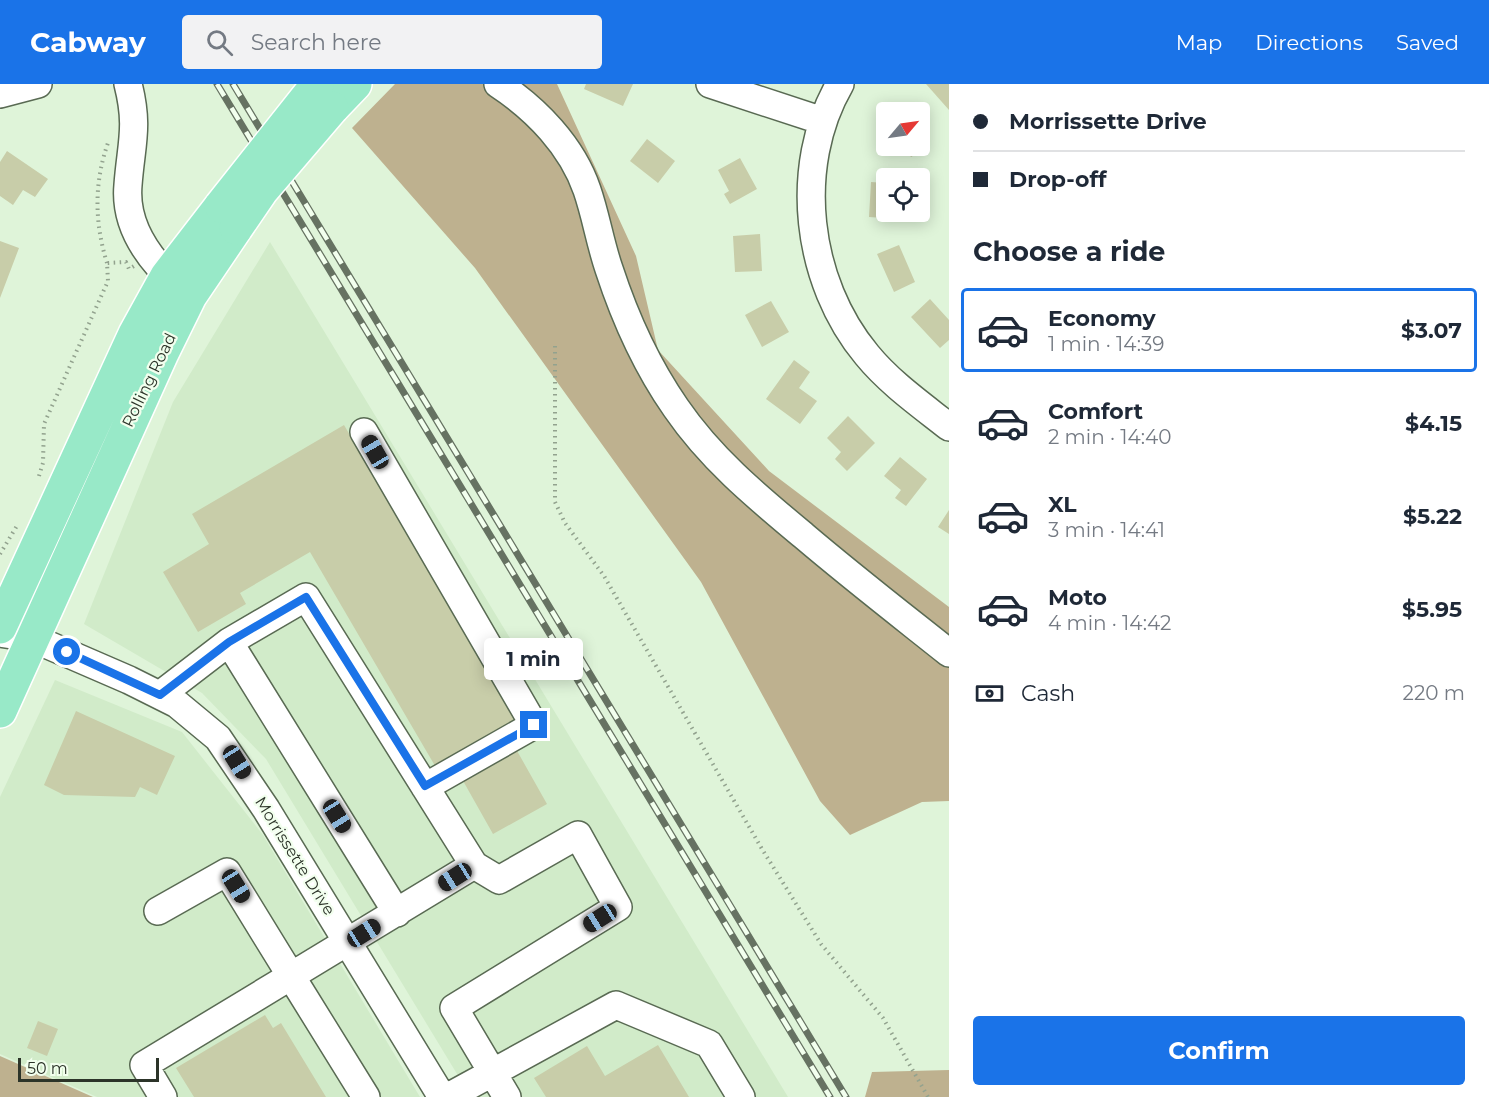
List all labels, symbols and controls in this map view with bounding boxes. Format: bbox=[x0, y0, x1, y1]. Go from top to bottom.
search box bbox=[182, 15, 602, 69]
text: Cabway bbox=[30, 25, 146, 59]
icon: search bbox=[203, 26, 236, 59]
text: Search here bbox=[251, 29, 382, 56]
text: Map bbox=[1176, 30, 1222, 55]
text: Directions bbox=[1255, 30, 1363, 55]
text: Saved bbox=[1396, 30, 1459, 55]
north arrow bbox=[876, 102, 930, 156]
map controls bbox=[876, 102, 930, 222]
text: Morrissette Drive bbox=[1009, 108, 1207, 135]
text: Drop-off bbox=[1009, 166, 1107, 193]
button: locate bbox=[876, 168, 930, 222]
text: Choose a ride bbox=[973, 235, 1165, 268]
icon: car bbox=[976, 303, 1030, 357]
text: Economy bbox=[1048, 305, 1156, 332]
text: $3.07 bbox=[1401, 317, 1462, 344]
street label: Rolling Road bbox=[118, 330, 180, 430]
text: 1 min · 14:39 bbox=[1048, 332, 1164, 356]
icon: car bbox=[976, 396, 1030, 450]
text: Comfort bbox=[1048, 398, 1143, 425]
text: $4.15 bbox=[1405, 410, 1462, 437]
text: 2 min · 14:40 bbox=[1048, 425, 1172, 449]
car bbox=[358, 432, 392, 472]
icon: car bbox=[976, 489, 1030, 543]
text: XL bbox=[1048, 491, 1077, 518]
text: $5.22 bbox=[1403, 503, 1462, 530]
text: 3 min · 14:41 bbox=[1048, 518, 1165, 542]
icon: car bbox=[976, 582, 1030, 636]
text: Moto bbox=[1048, 584, 1107, 611]
text: $5.95 bbox=[1402, 596, 1462, 623]
text: 4 min · 14:42 bbox=[1048, 611, 1171, 635]
route start bbox=[53, 638, 80, 665]
callout: 1 min bbox=[484, 638, 584, 680]
text: 1 min bbox=[506, 647, 561, 671]
icon: cash bbox=[973, 677, 1006, 710]
text: Cash bbox=[1021, 680, 1075, 707]
text: 220 m bbox=[1403, 681, 1465, 705]
route end bbox=[520, 711, 547, 738]
car bbox=[220, 742, 254, 782]
street label: Morrissette Drive bbox=[251, 793, 339, 919]
car bbox=[320, 796, 354, 836]
car bbox=[435, 860, 475, 894]
car bbox=[219, 866, 253, 906]
car bbox=[580, 901, 620, 935]
car bbox=[344, 916, 384, 950]
button: Confirm bbox=[973, 1016, 1465, 1085]
scale bar bbox=[18, 1055, 159, 1082]
text: 50 m bbox=[27, 1059, 68, 1078]

